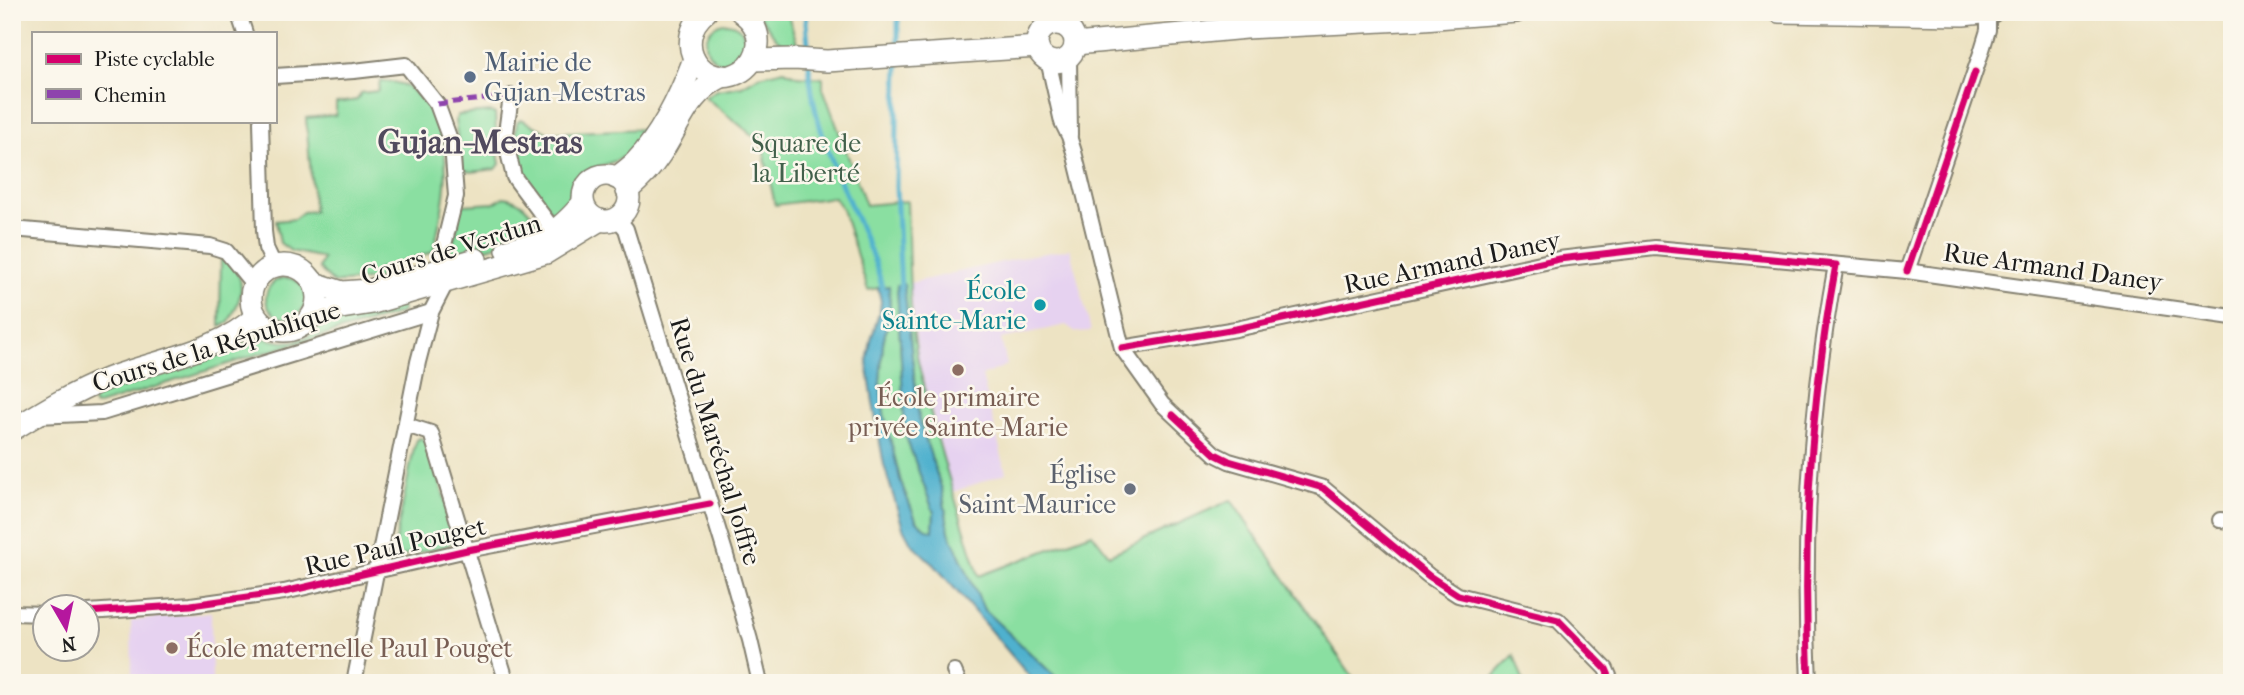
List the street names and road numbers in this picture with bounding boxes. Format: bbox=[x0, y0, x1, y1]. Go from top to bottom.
street label: Cours de Verdun bbox=[357, 207, 545, 292]
street label: Rue Armand Daney bbox=[1341, 224, 1564, 301]
street label: Rue Armand Daney bbox=[1941, 237, 2166, 298]
street label: Cours de la République bbox=[88, 294, 344, 399]
street label: Rue du Maréchal Joffre bbox=[663, 313, 768, 569]
street label: Rue Paul Pouget bbox=[301, 510, 489, 582]

